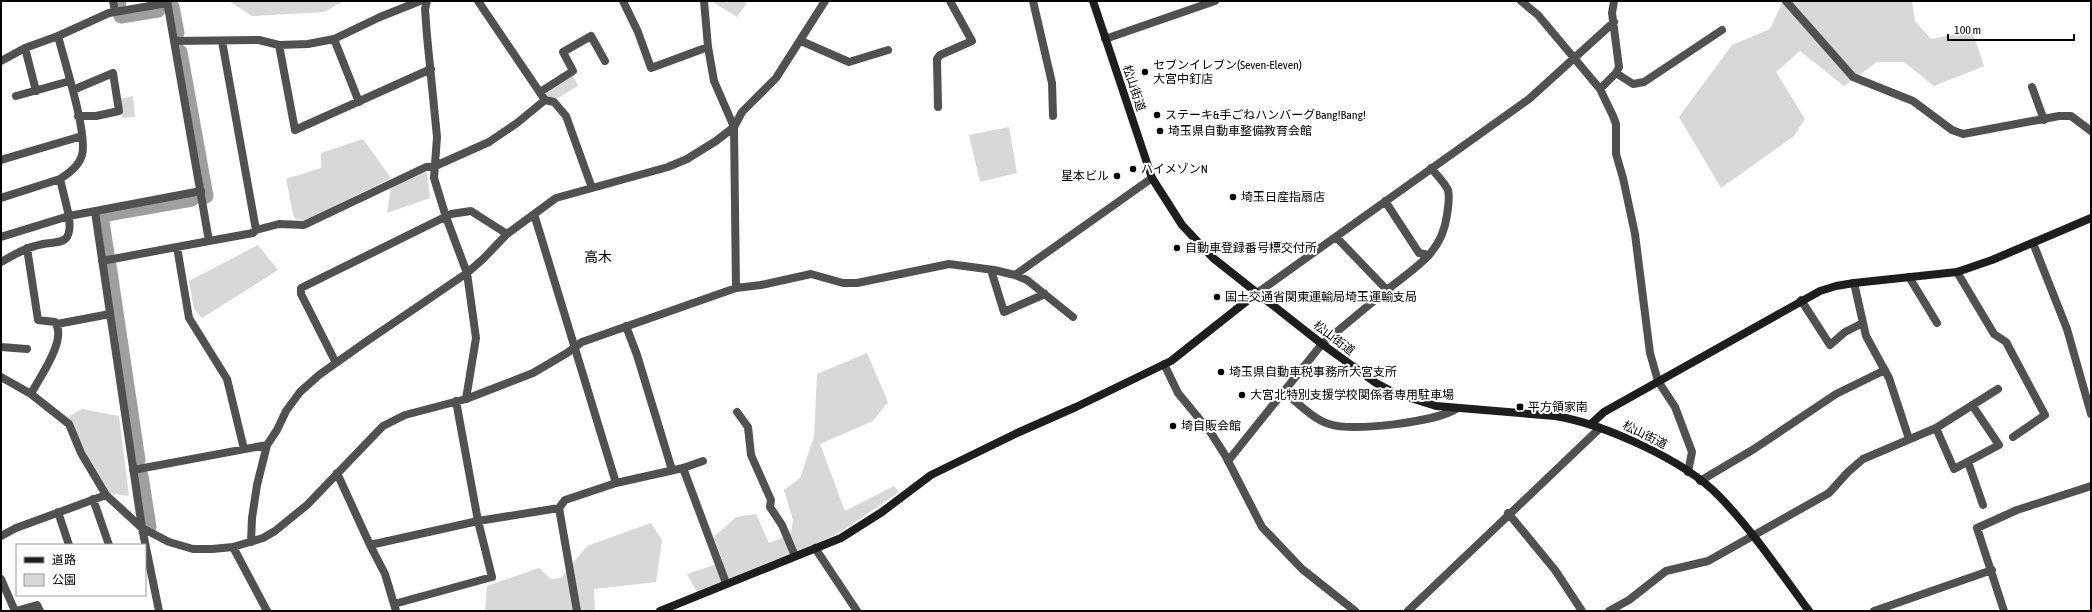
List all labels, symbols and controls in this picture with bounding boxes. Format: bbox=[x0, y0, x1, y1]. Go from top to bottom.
scale bar bbox=[1948, 16, 2074, 42]
text: 100 m bbox=[1954, 23, 1981, 37]
place label: セブンイレブン(Seven-Eleven) 大宮中釘店 bbox=[1153, 58, 1302, 86]
street label: 松山街道 bbox=[1120, 63, 1148, 113]
marker: セブンイレブン(Seven-Eleven) 大宮中釘店 bbox=[1140, 67, 1150, 77]
place label: ステーキ&手ごねハンバーグBang!Bang! bbox=[1165, 108, 1366, 122]
marker: ステーキ&手ごねハンバーグBang!Bang! bbox=[1152, 110, 1162, 120]
place label: 埼玉県自動車整備教育会館 bbox=[1168, 124, 1312, 138]
marker: 埼玉県自動車整備教育会館 bbox=[1155, 126, 1165, 136]
place label: ハイメゾンN bbox=[1141, 162, 1208, 176]
marker: ハイメゾンN bbox=[1128, 164, 1138, 174]
place label: 星本ビル bbox=[1061, 169, 1109, 183]
marker: 星本ビル bbox=[1112, 171, 1122, 181]
place label: 埼玉日産指扇店 bbox=[1241, 190, 1325, 204]
marker: 埼玉日産指扇店 bbox=[1228, 192, 1238, 202]
place label: 自動車登録番号標交付所 bbox=[1185, 241, 1317, 255]
marker: 自動車登録番号標交付所 bbox=[1172, 243, 1182, 253]
district label: 高木 bbox=[584, 249, 612, 265]
place label: 国土交通省関東運輸局埼玉運輸支局 bbox=[1225, 290, 1417, 304]
marker: 国土交通省関東運輸局埼玉運輸支局 bbox=[1212, 292, 1222, 302]
street label: 松山街道 bbox=[1311, 318, 1357, 358]
place label: 埼玉県自動車税事務所大宮支所 bbox=[1229, 365, 1397, 379]
marker: 埼玉県自動車税事務所大宮支所 bbox=[1216, 367, 1226, 377]
place label: 大宮北特別支援学校関係者専用駐車場 bbox=[1250, 388, 1454, 402]
marker: 大宮北特別支援学校関係者専用駐車場 bbox=[1237, 390, 1247, 400]
place label: 平方領家南 bbox=[1528, 400, 1588, 414]
marker: 平方領家南 bbox=[1515, 402, 1525, 412]
street label: 松山街道 bbox=[1620, 418, 1670, 452]
place label: 埼自販会館 bbox=[1181, 419, 1241, 433]
marker: 埼自販会館 bbox=[1168, 421, 1178, 431]
legend bbox=[16, 544, 146, 596]
text: 道路 bbox=[52, 553, 76, 567]
text: 公園 bbox=[52, 573, 76, 587]

